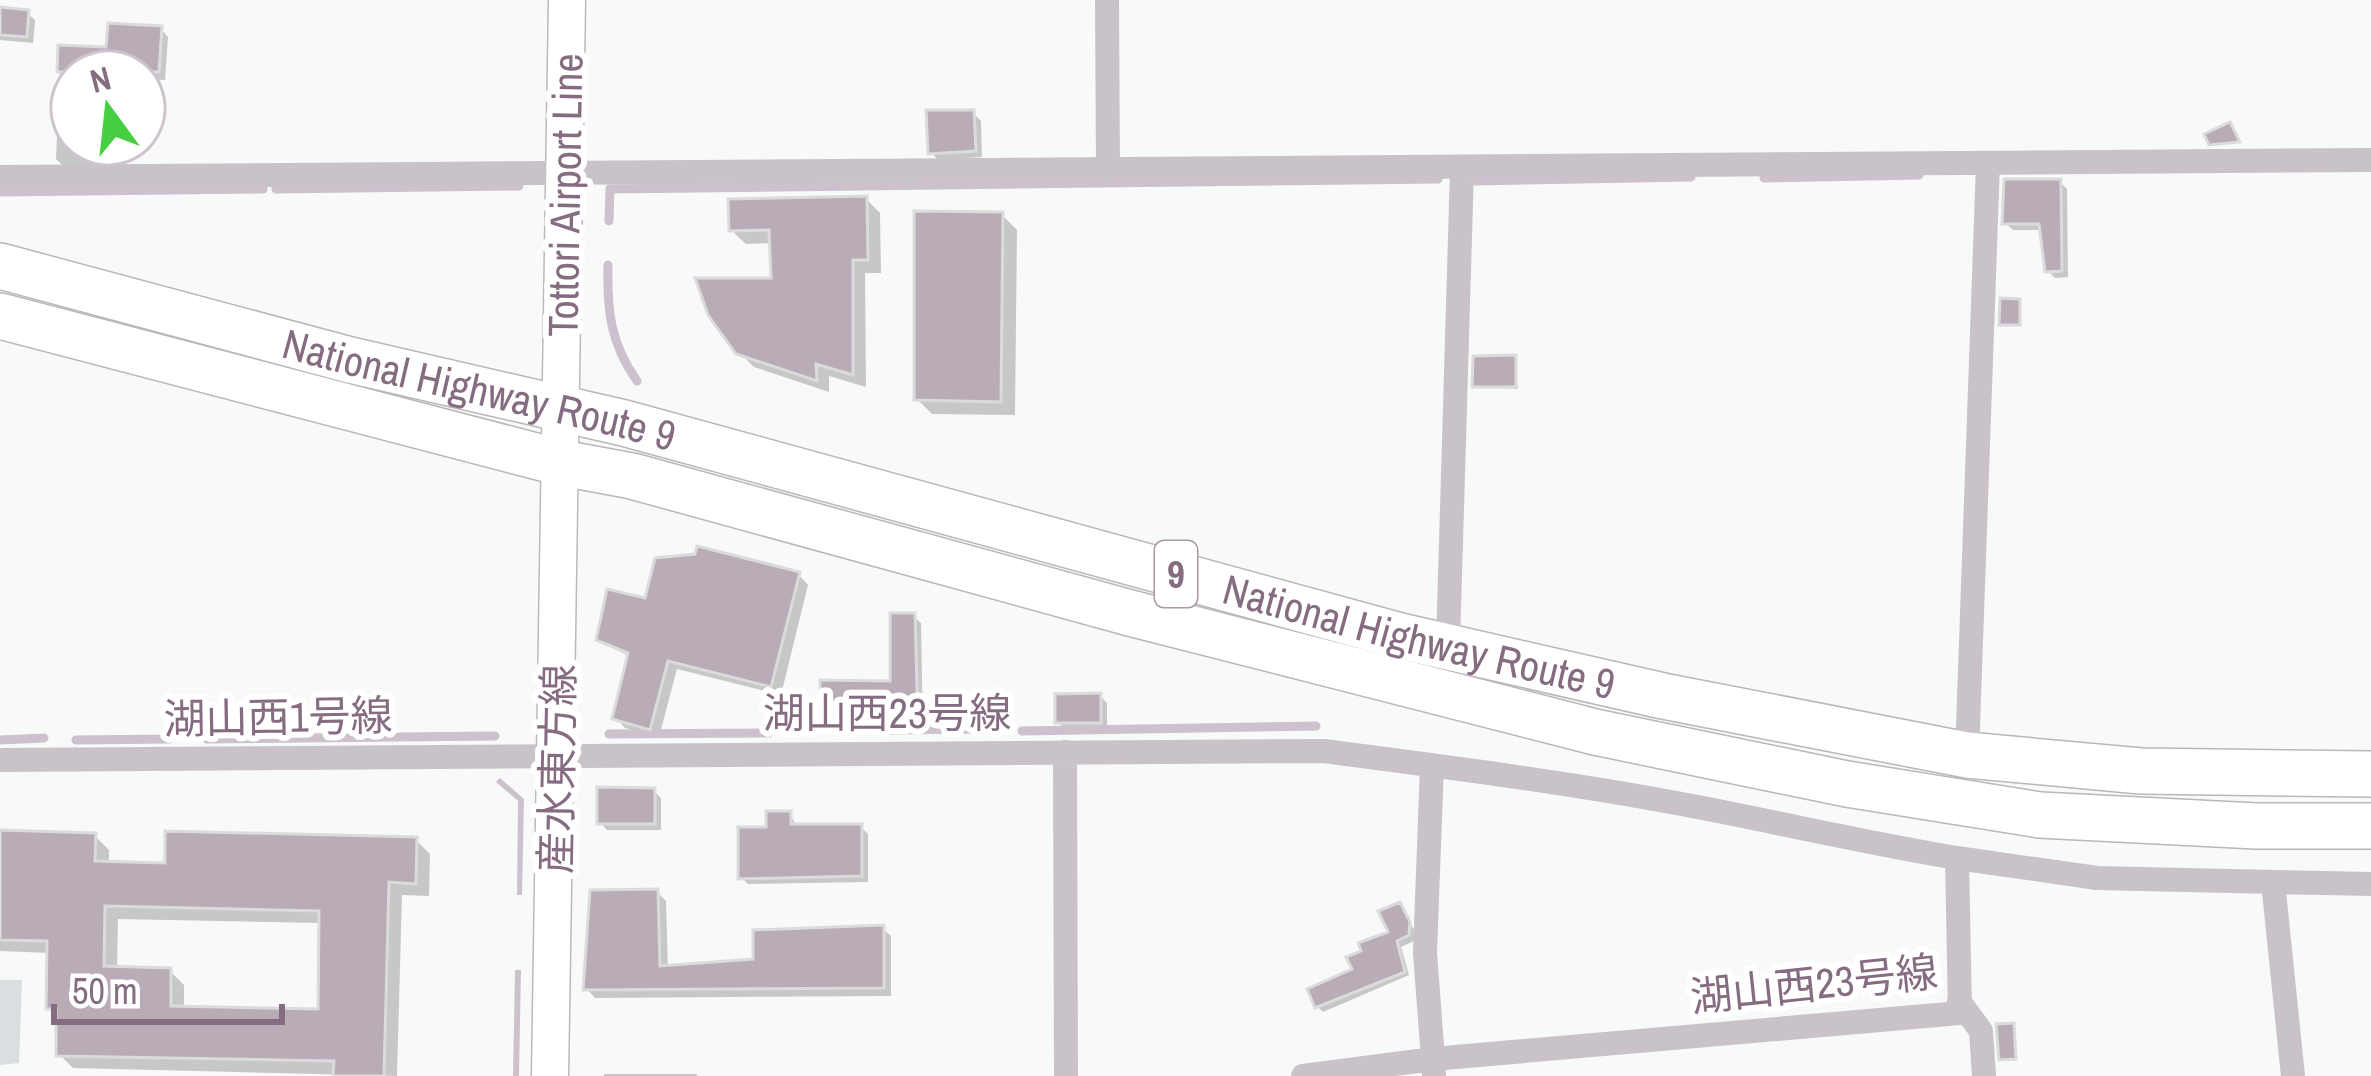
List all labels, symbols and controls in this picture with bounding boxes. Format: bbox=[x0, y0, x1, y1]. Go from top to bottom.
north arrow bbox=[48, 48, 168, 168]
street label: Tottori Airport Line bbox=[535, 53, 595, 337]
text: N bbox=[85, 55, 115, 103]
street label: National Highway Route 9 bbox=[277, 315, 682, 464]
road number: 9 bbox=[1155, 541, 1197, 607]
street label: National Highway Route 9 bbox=[1217, 561, 1621, 712]
street label: 産水東方線 bbox=[527, 664, 587, 874]
street label: 湖山西23号線 bbox=[763, 685, 1011, 741]
street label: 湖山西1号線 bbox=[163, 687, 393, 747]
street label: 湖山西23号線 bbox=[1688, 943, 1940, 1025]
scale bar bbox=[54, 950, 282, 1024]
text: 50 m bbox=[72, 967, 138, 1015]

